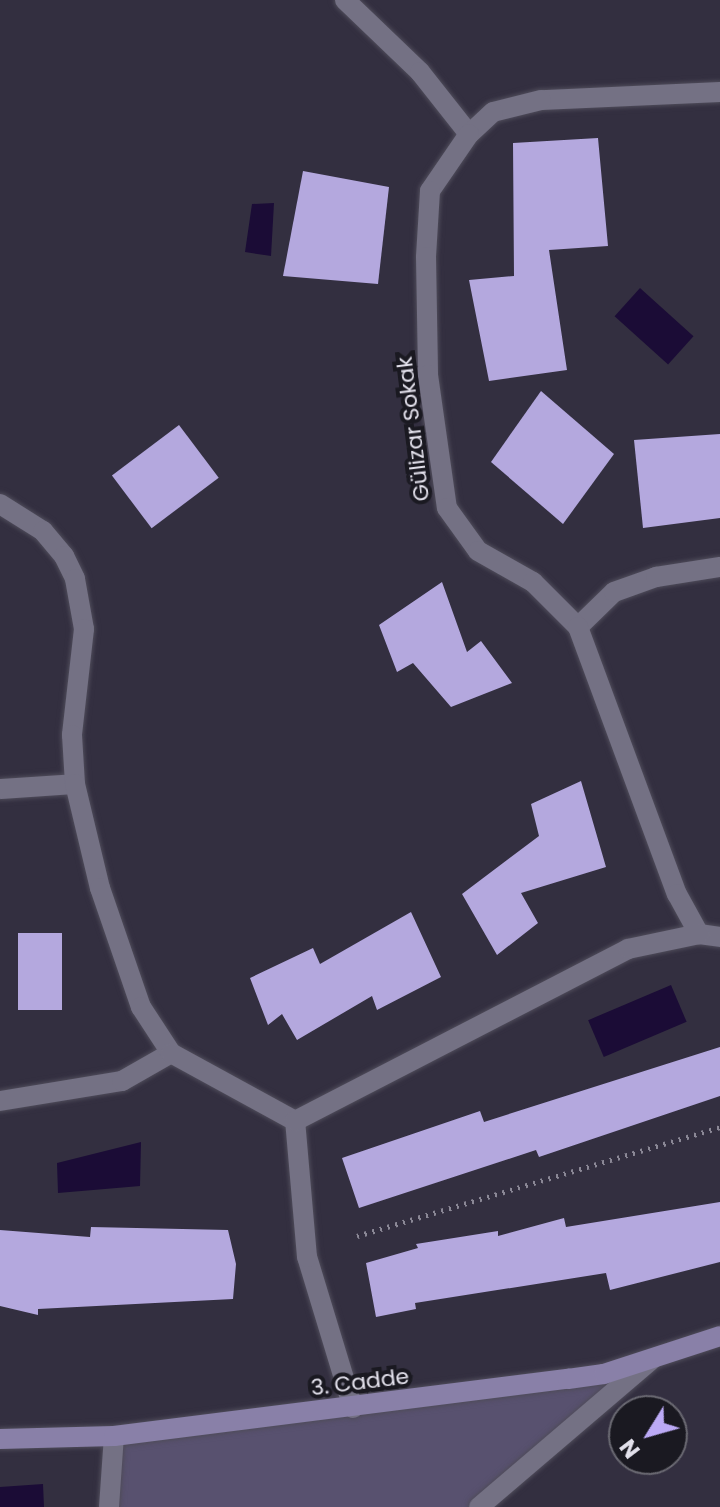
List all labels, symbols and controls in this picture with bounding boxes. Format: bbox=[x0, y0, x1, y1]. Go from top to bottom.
street label: Gülizar Sokak bbox=[391, 355, 435, 503]
street label: 3. Cadde bbox=[309, 1363, 411, 1401]
north arrow bbox=[608, 1395, 688, 1475]
text: N bbox=[613, 1433, 647, 1464]

